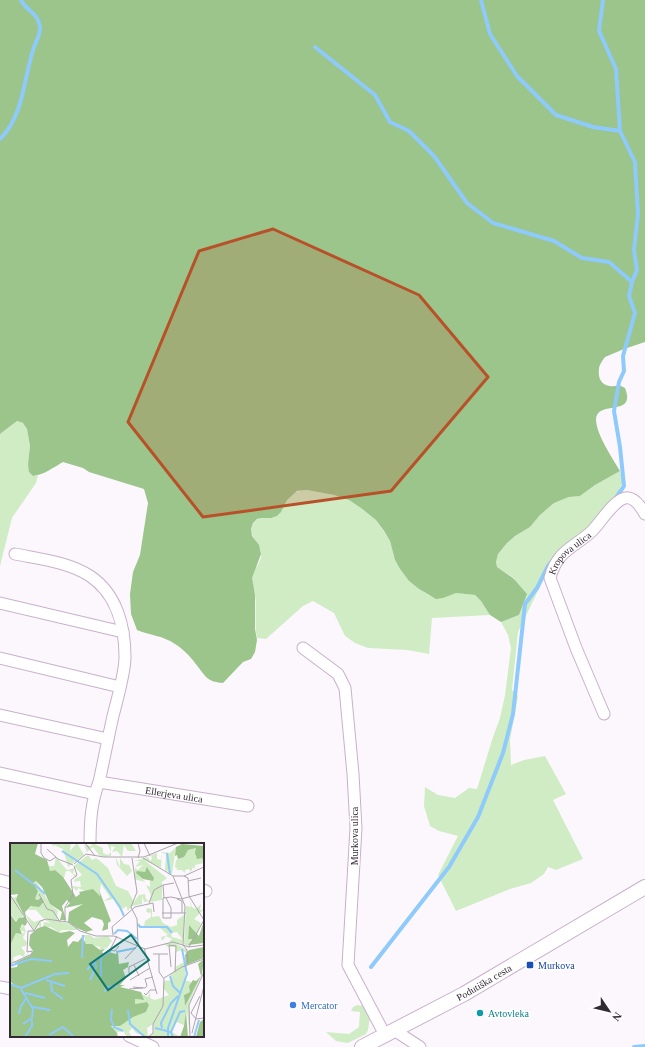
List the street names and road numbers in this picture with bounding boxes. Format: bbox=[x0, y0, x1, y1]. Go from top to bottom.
street label: Kropova ulica bbox=[546, 529, 593, 576]
street label: Ellerjeva ulica bbox=[144, 784, 204, 804]
street label: Murkova ulica bbox=[349, 806, 360, 865]
street label: Podutiška cesta bbox=[454, 961, 514, 1003]

